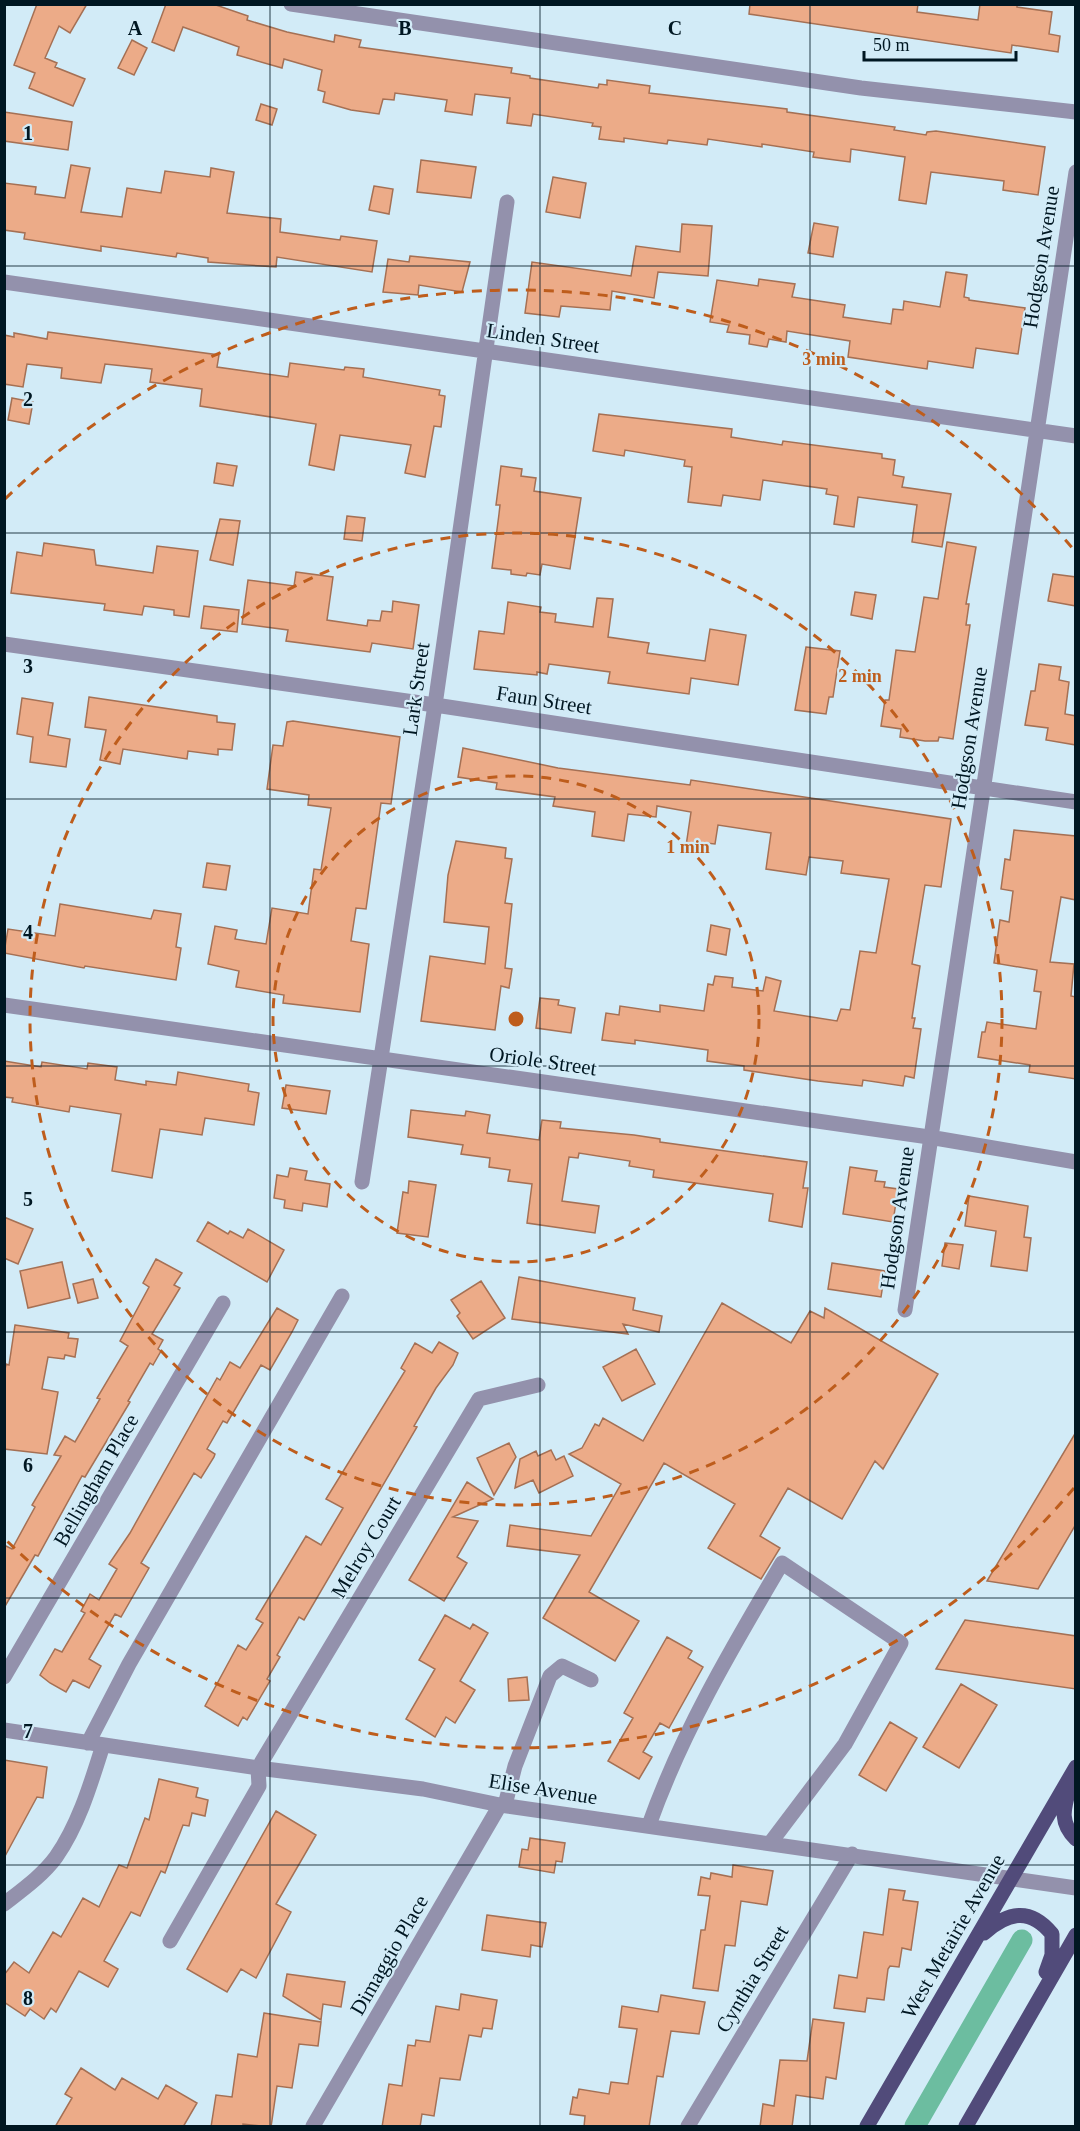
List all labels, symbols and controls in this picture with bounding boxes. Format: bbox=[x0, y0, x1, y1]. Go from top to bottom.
text: A bbox=[128, 17, 143, 39]
text: B bbox=[398, 17, 412, 39]
text: C bbox=[668, 17, 682, 39]
scale bar bbox=[864, 24, 1016, 62]
text: 50 m bbox=[873, 35, 910, 55]
text: 1 bbox=[23, 122, 33, 144]
street label: Hodgson Avenue bbox=[1018, 184, 1064, 330]
street label: Linden Street bbox=[485, 318, 601, 358]
text: 3 min bbox=[802, 349, 846, 369]
text: 2 bbox=[23, 388, 33, 410]
street label: Lark Street bbox=[398, 641, 434, 737]
text: 3 bbox=[23, 655, 33, 677]
street label: Hodgson Avenue bbox=[946, 665, 992, 811]
text: 2 min bbox=[838, 666, 882, 686]
street label: Faun Street bbox=[495, 681, 594, 719]
text: 1 min bbox=[666, 837, 710, 857]
text: 4 bbox=[23, 921, 33, 943]
centre of rings bbox=[506, 1009, 526, 1029]
street label: Oriole Street bbox=[488, 1042, 598, 1080]
street label: Hodgson Avenue bbox=[875, 1145, 919, 1291]
text: 5 bbox=[23, 1188, 33, 1210]
street label: Bellingham Place bbox=[48, 1410, 144, 1550]
text: 6 bbox=[23, 1454, 33, 1476]
street label: Melroy Court bbox=[326, 1491, 406, 1602]
text: 7 bbox=[23, 1720, 33, 1742]
street label: Elise Avenue bbox=[487, 1769, 599, 1809]
street label: West Metairie Avenue bbox=[896, 1850, 1010, 2022]
street label: Dimaggio Place bbox=[345, 1891, 433, 2019]
street label: Cynthia Street bbox=[711, 1921, 793, 2037]
text: 8 bbox=[23, 1987, 33, 2009]

